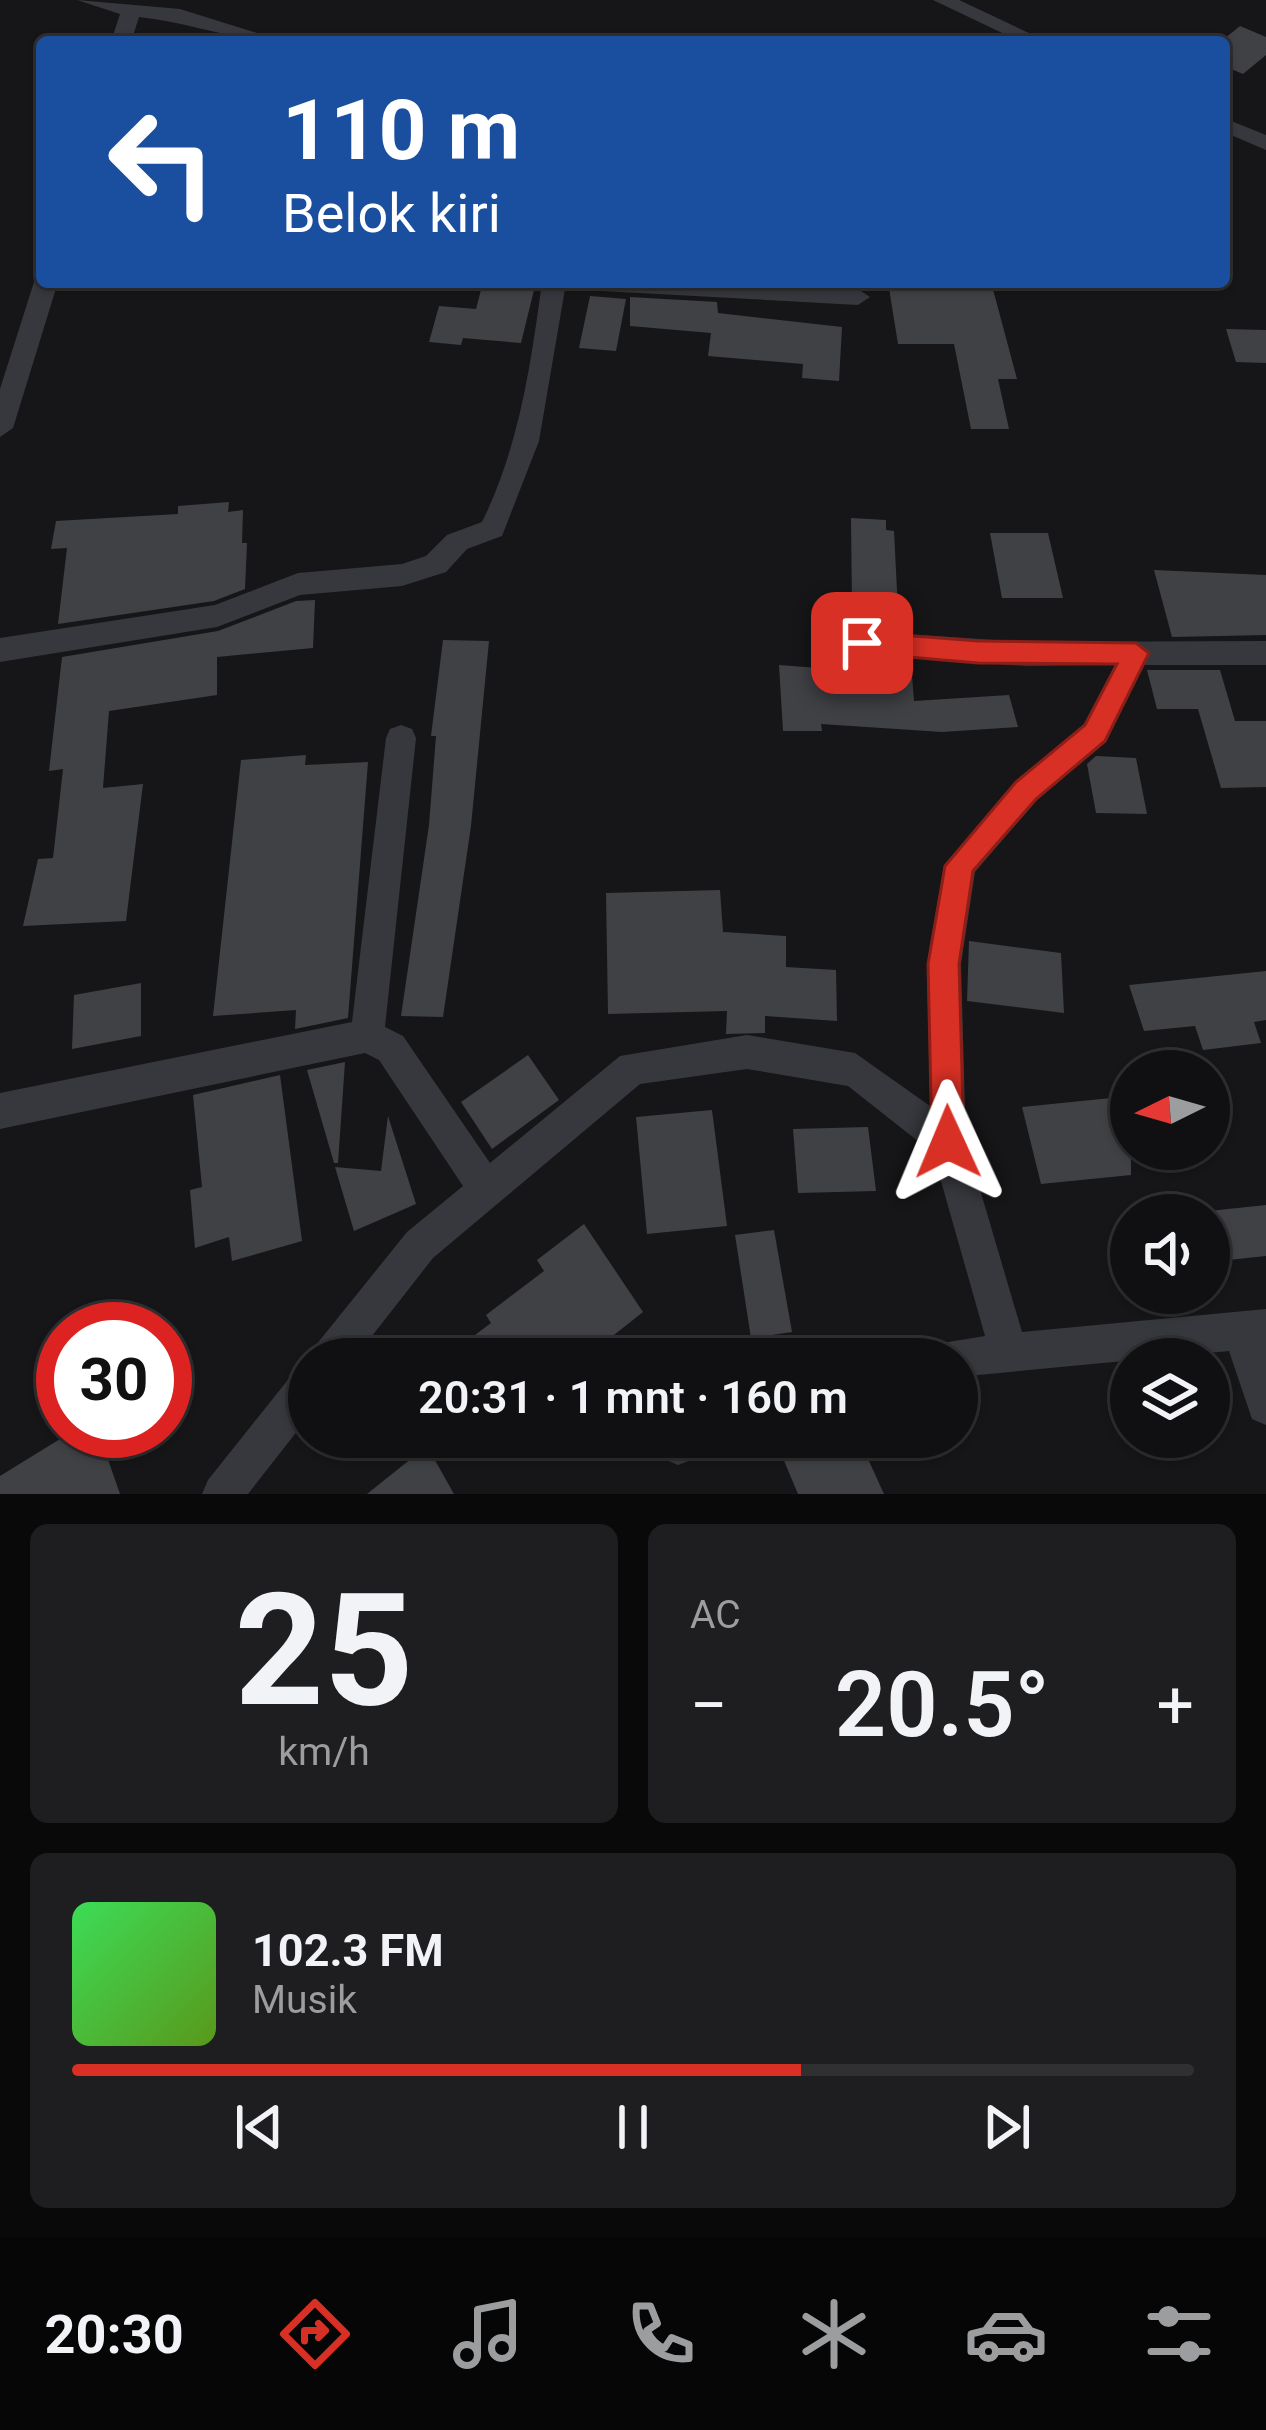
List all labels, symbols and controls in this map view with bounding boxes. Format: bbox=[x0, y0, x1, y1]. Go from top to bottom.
text: 110 m bbox=[282, 81, 520, 180]
icon: left bbox=[84, 84, 240, 240]
text: Belok kiri bbox=[282, 182, 501, 245]
pin bbox=[811, 592, 913, 694]
icon: arrive bbox=[829, 610, 895, 676]
north arrow bbox=[1110, 1050, 1230, 1170]
map controls bbox=[1110, 1050, 1230, 1458]
position arrow bbox=[885, 1079, 1011, 1205]
button: sound bbox=[1110, 1194, 1230, 1314]
speed limit sign: 30 bbox=[36, 1302, 192, 1458]
button: layers bbox=[1110, 1338, 1230, 1458]
text: 20:31 · 1 mnt · 160 m bbox=[418, 1371, 848, 1424]
text: 25 bbox=[234, 1559, 414, 1742]
text: AC bbox=[690, 1592, 741, 1638]
text: 20.5° bbox=[835, 1653, 1049, 1758]
text: − bbox=[690, 1667, 728, 1744]
text: + bbox=[1157, 1667, 1194, 1744]
text: km/h bbox=[278, 1729, 370, 1775]
text: 102.3 FM bbox=[252, 1924, 444, 1977]
text: Musik bbox=[252, 1977, 357, 2023]
icon: previous bbox=[226, 2094, 292, 2160]
icon: pause bbox=[600, 2094, 666, 2160]
icon: next bbox=[974, 2094, 1040, 2160]
icon: directions bbox=[273, 2292, 357, 2376]
icon: music bbox=[446, 2292, 530, 2376]
icon: phone bbox=[619, 2292, 703, 2376]
icon: climate bbox=[792, 2292, 876, 2376]
icon: car bbox=[964, 2292, 1048, 2376]
icon: filters bbox=[1137, 2292, 1221, 2376]
text: 20:30 bbox=[44, 2303, 184, 2366]

